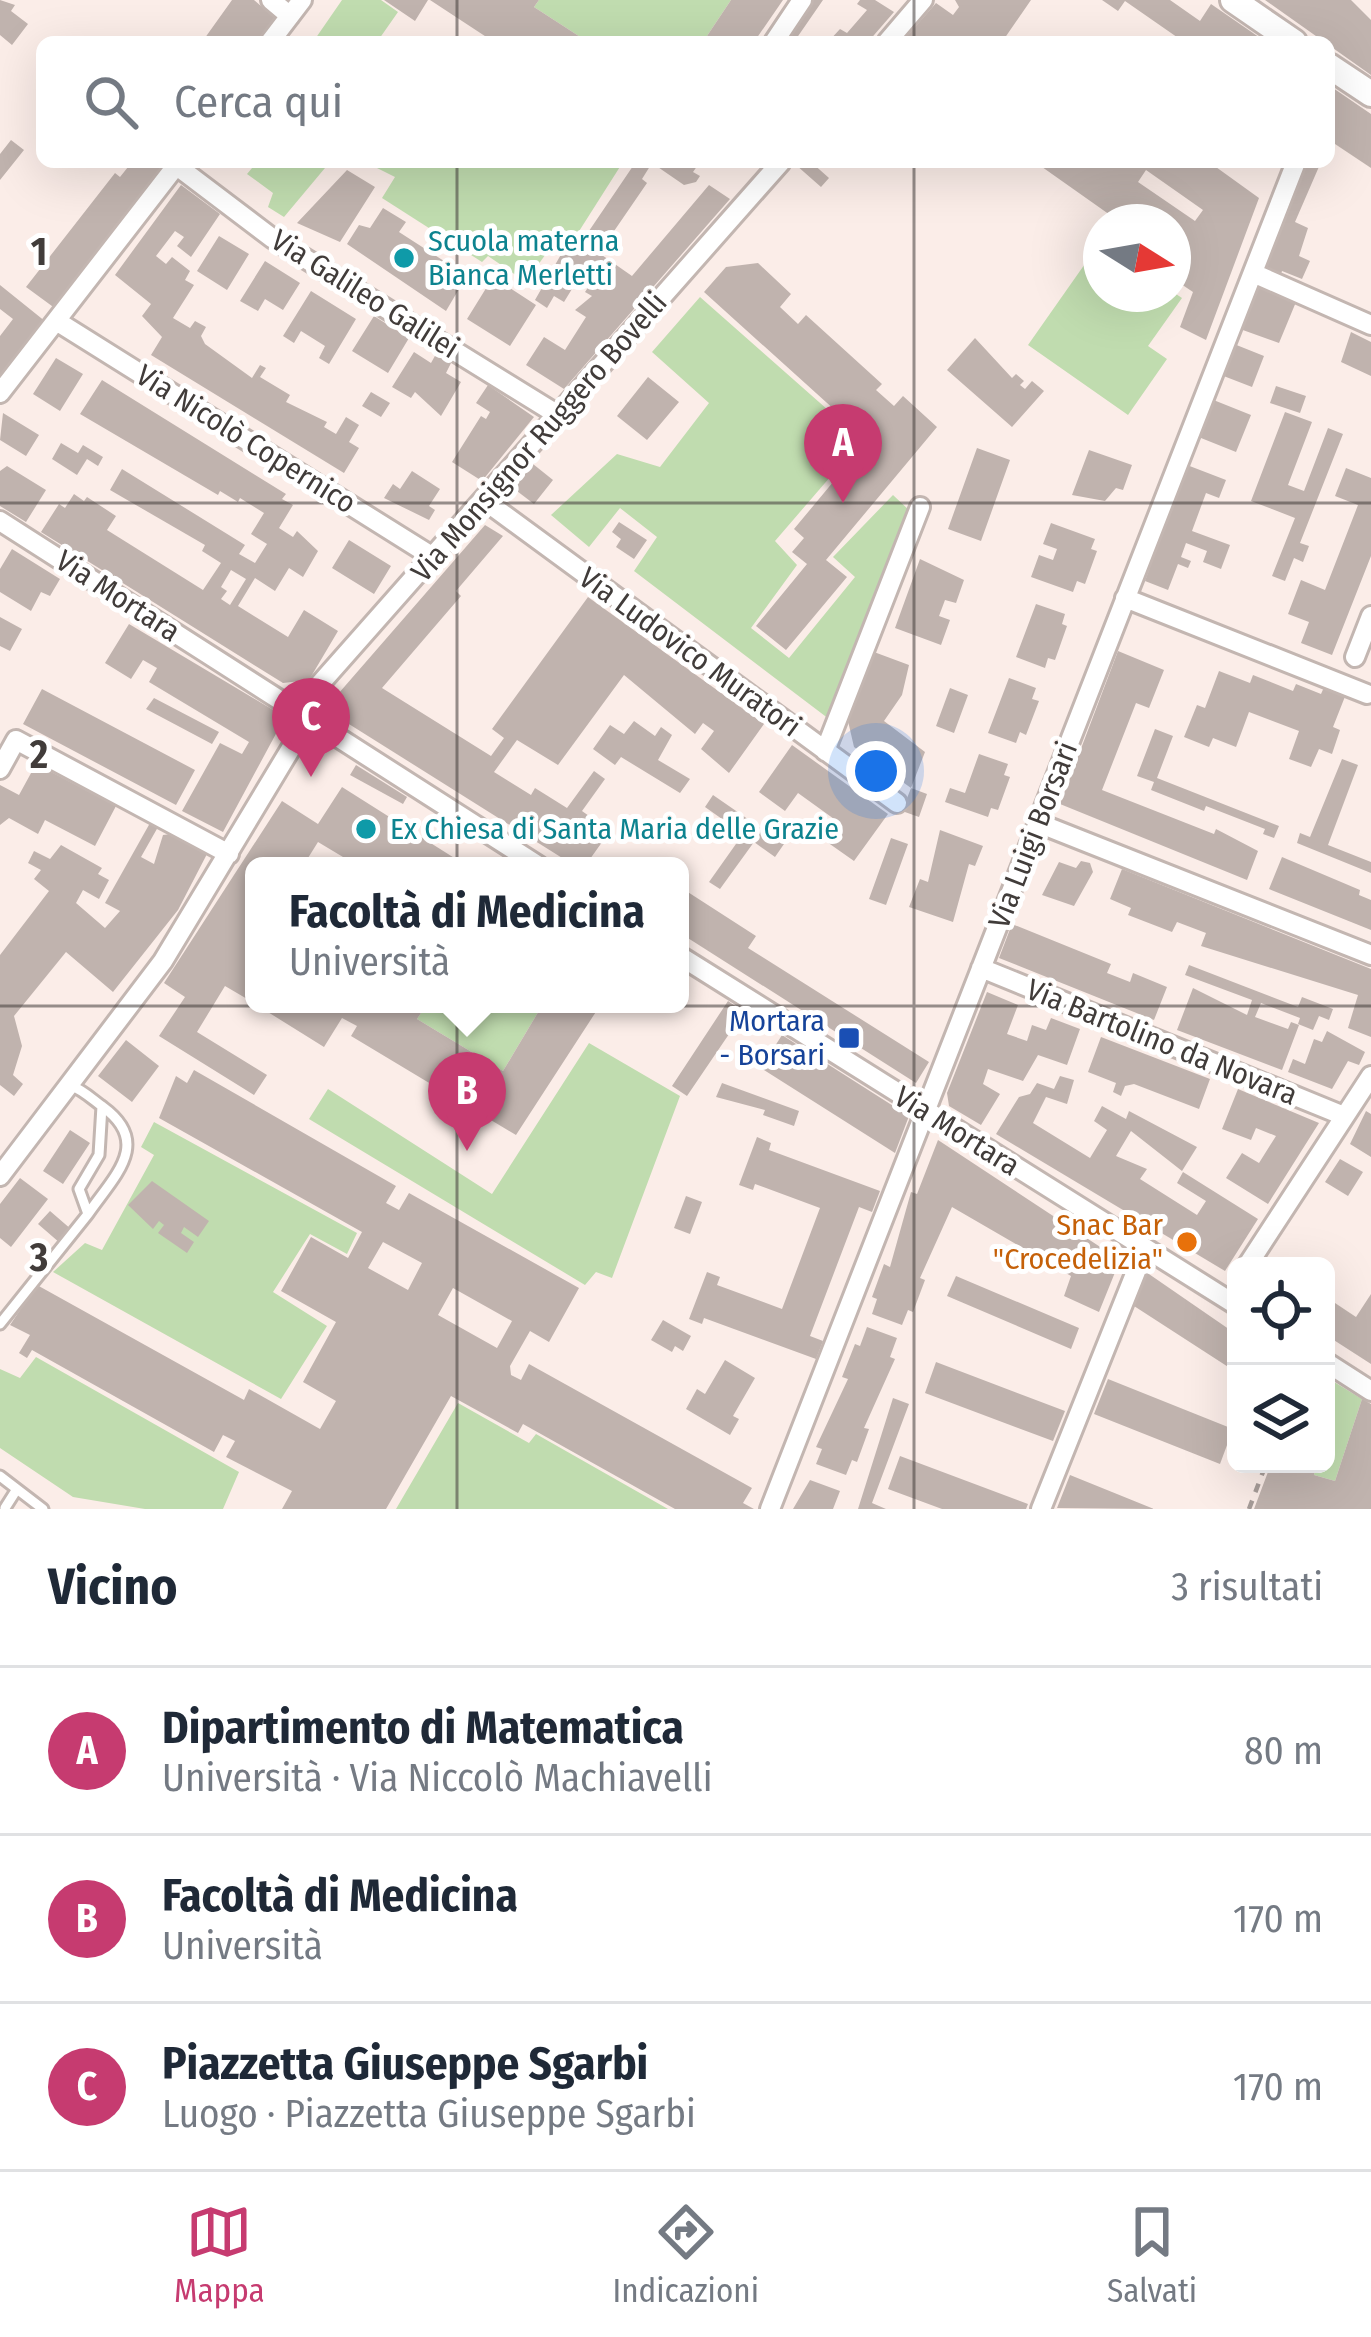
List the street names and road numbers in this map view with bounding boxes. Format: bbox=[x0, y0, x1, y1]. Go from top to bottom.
street label: Via Galileo Galilei bbox=[265, 222, 465, 366]
street label: Via Monsignor Ruggero Bovelli bbox=[404, 285, 674, 589]
street label: Via Nicolò Copernico bbox=[130, 357, 362, 521]
street label: Via Mortara bbox=[49, 543, 187, 649]
street label: Via Ludovico Muratori bbox=[572, 559, 808, 745]
street label: Via Luigi Borsari bbox=[981, 737, 1085, 933]
street label: Via Bartolino da Novara bbox=[1021, 971, 1303, 1113]
street label: Via Mortara bbox=[888, 1078, 1026, 1184]

